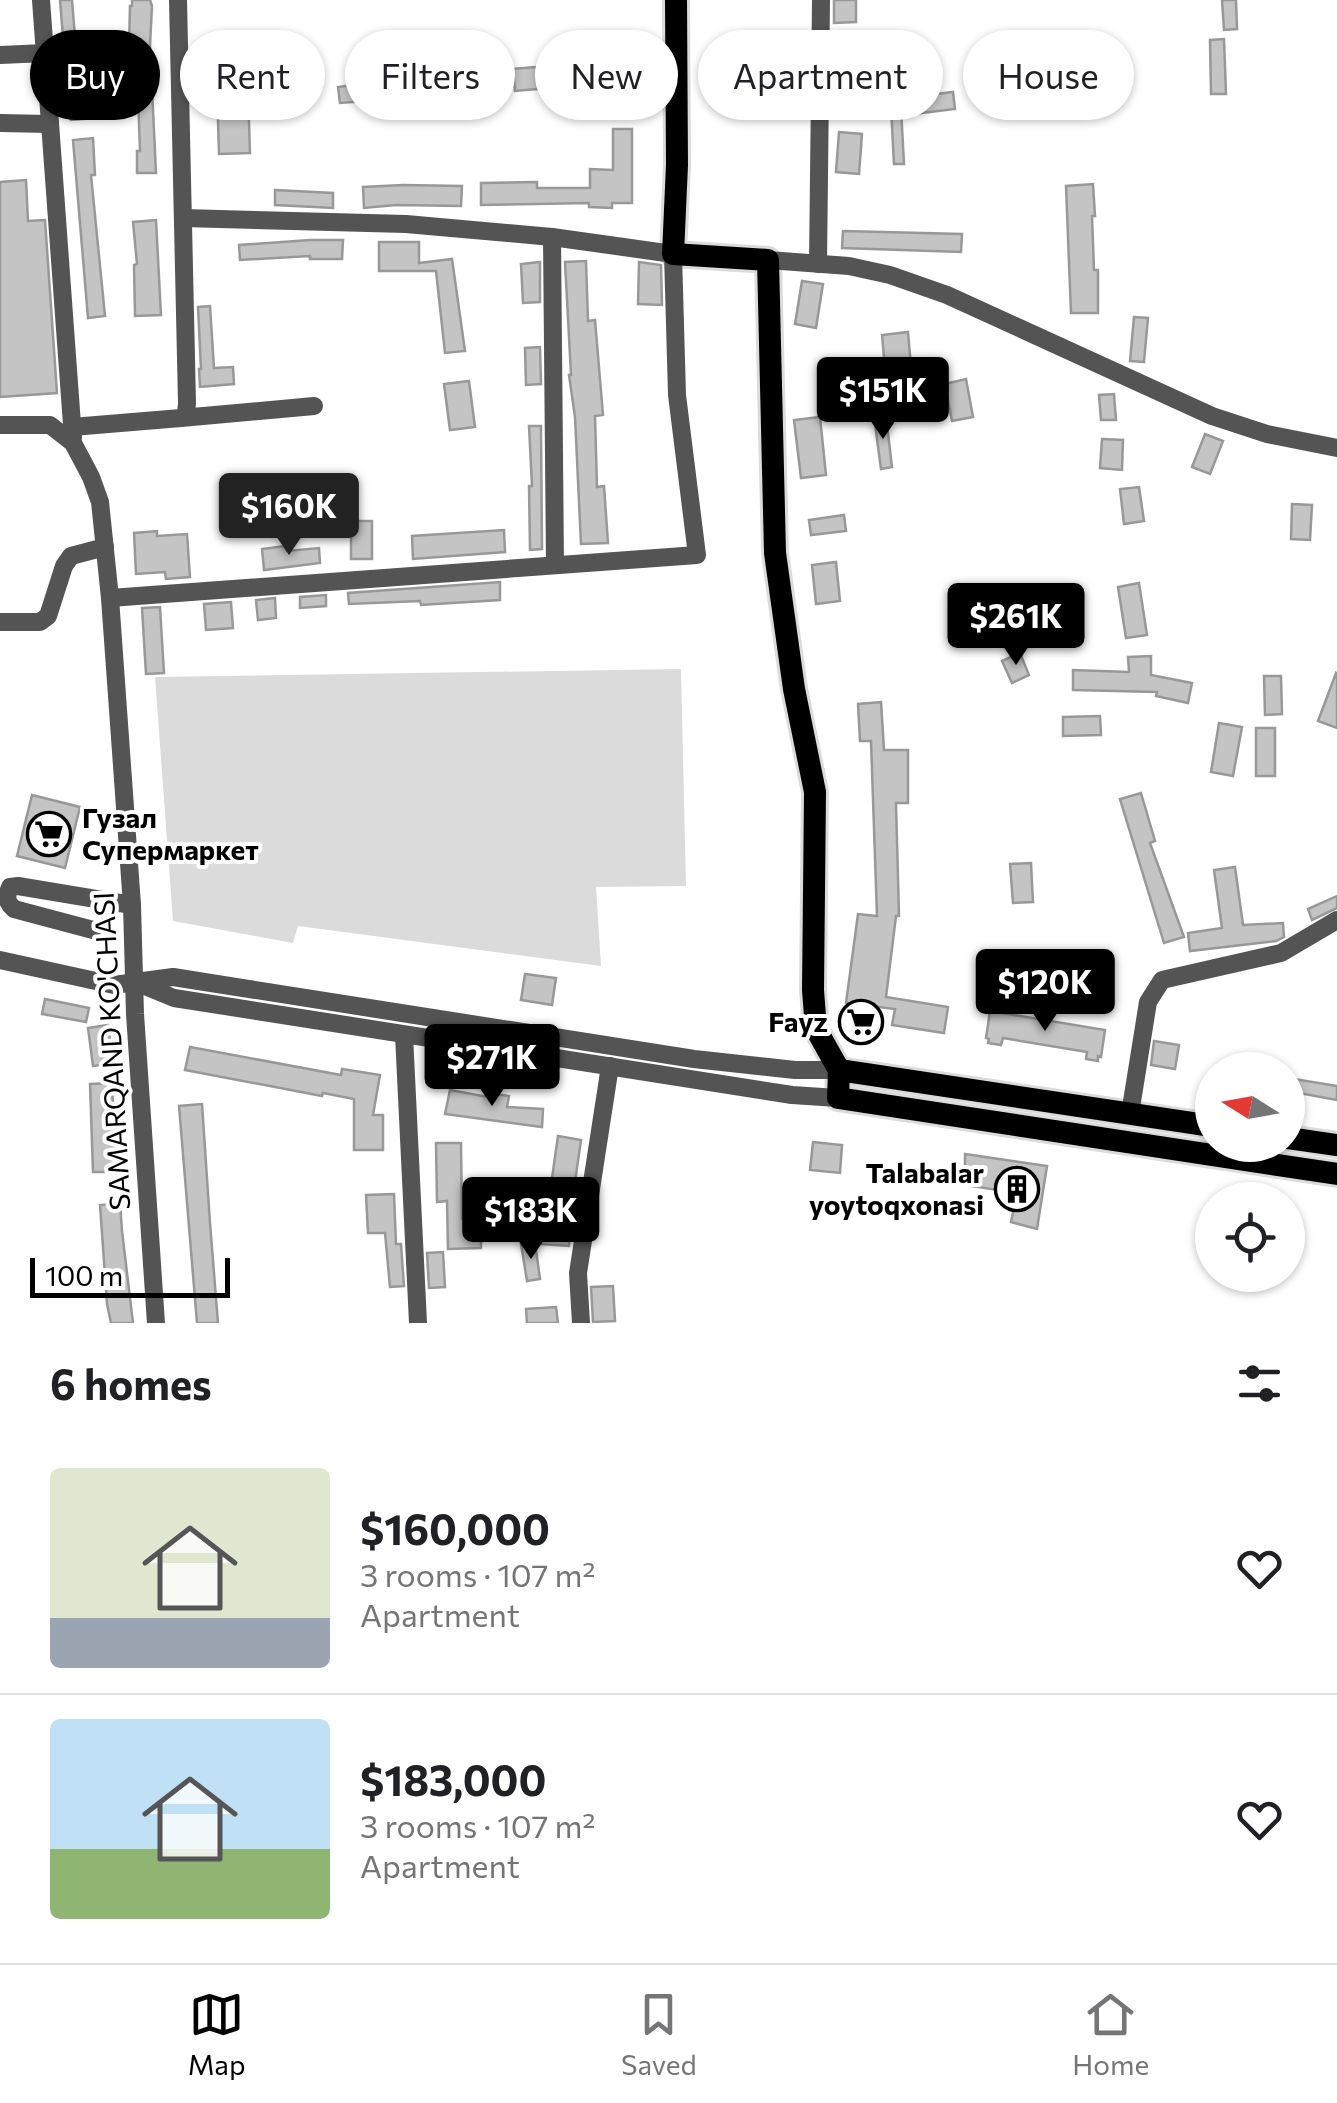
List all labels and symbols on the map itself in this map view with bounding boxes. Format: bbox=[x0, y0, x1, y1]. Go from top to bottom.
pin: $151K bbox=[813, 357, 953, 442]
pin: $160K bbox=[219, 473, 359, 558]
pin: $261K bbox=[946, 583, 1086, 668]
place label: Гузал Супермаркет bbox=[82, 800, 259, 866]
supermarket icon: Гузал Супермаркет bbox=[26, 811, 72, 857]
street label: SAMARQAND KO'CHASI bbox=[86, 891, 136, 1211]
pin: $120K bbox=[975, 949, 1115, 1034]
supermarket icon: Fayz bbox=[838, 999, 884, 1045]
place label: Fayz bbox=[768, 1004, 828, 1038]
pin: $271K bbox=[422, 1024, 562, 1109]
north arrow bbox=[1195, 1052, 1305, 1162]
place label: Talabalar yoytoqxonasi bbox=[809, 1155, 984, 1221]
building icon: Talabalar yoytoqxonasi bbox=[994, 1166, 1040, 1212]
pin: $183K bbox=[461, 1177, 601, 1262]
scale bar bbox=[30, 1253, 230, 1298]

